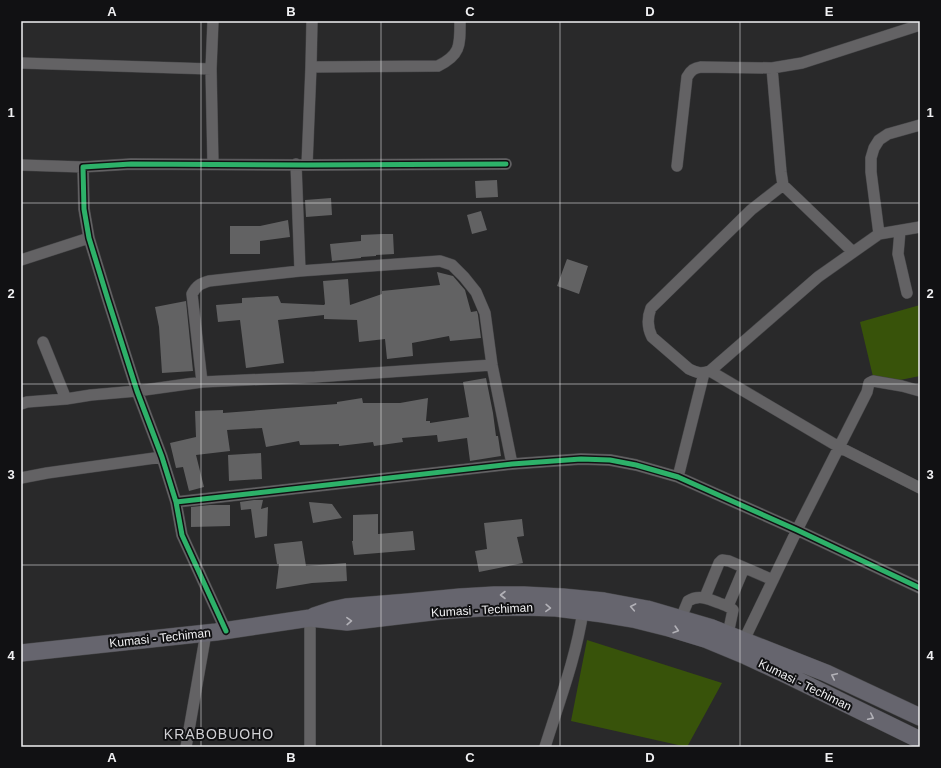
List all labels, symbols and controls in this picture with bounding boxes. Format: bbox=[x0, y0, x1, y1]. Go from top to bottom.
text: A bbox=[107, 4, 117, 19]
text: B bbox=[286, 4, 296, 19]
text: C bbox=[465, 4, 475, 19]
text: D bbox=[645, 4, 655, 19]
text: E bbox=[825, 4, 834, 19]
text: 1 bbox=[7, 105, 15, 120]
text: 1 bbox=[926, 105, 934, 120]
text: 2 bbox=[7, 286, 15, 301]
text: 2 bbox=[926, 286, 934, 301]
text: 3 bbox=[7, 467, 15, 482]
text: 3 bbox=[926, 467, 934, 482]
one-way arrow bbox=[500, 591, 506, 599]
street label: Kumasi - Techiman bbox=[431, 600, 533, 620]
one-way arrow bbox=[629, 603, 636, 611]
one-way arrow bbox=[545, 604, 551, 612]
one-way arrow bbox=[346, 617, 352, 625]
one-way arrow bbox=[672, 625, 679, 634]
street label: Kumasi - Techiman bbox=[109, 626, 211, 650]
text: 4 bbox=[7, 648, 15, 663]
text: 4 bbox=[926, 648, 934, 663]
street label: Kumasi - Techiman bbox=[756, 656, 854, 714]
one-way arrow bbox=[831, 673, 839, 681]
one-way arrow bbox=[867, 712, 875, 720]
district label: KRABOBUOHO bbox=[164, 726, 274, 742]
text: A bbox=[107, 750, 117, 765]
text: B bbox=[286, 750, 296, 765]
text: C bbox=[465, 750, 475, 765]
text: D bbox=[645, 750, 655, 765]
text: E bbox=[825, 750, 834, 765]

